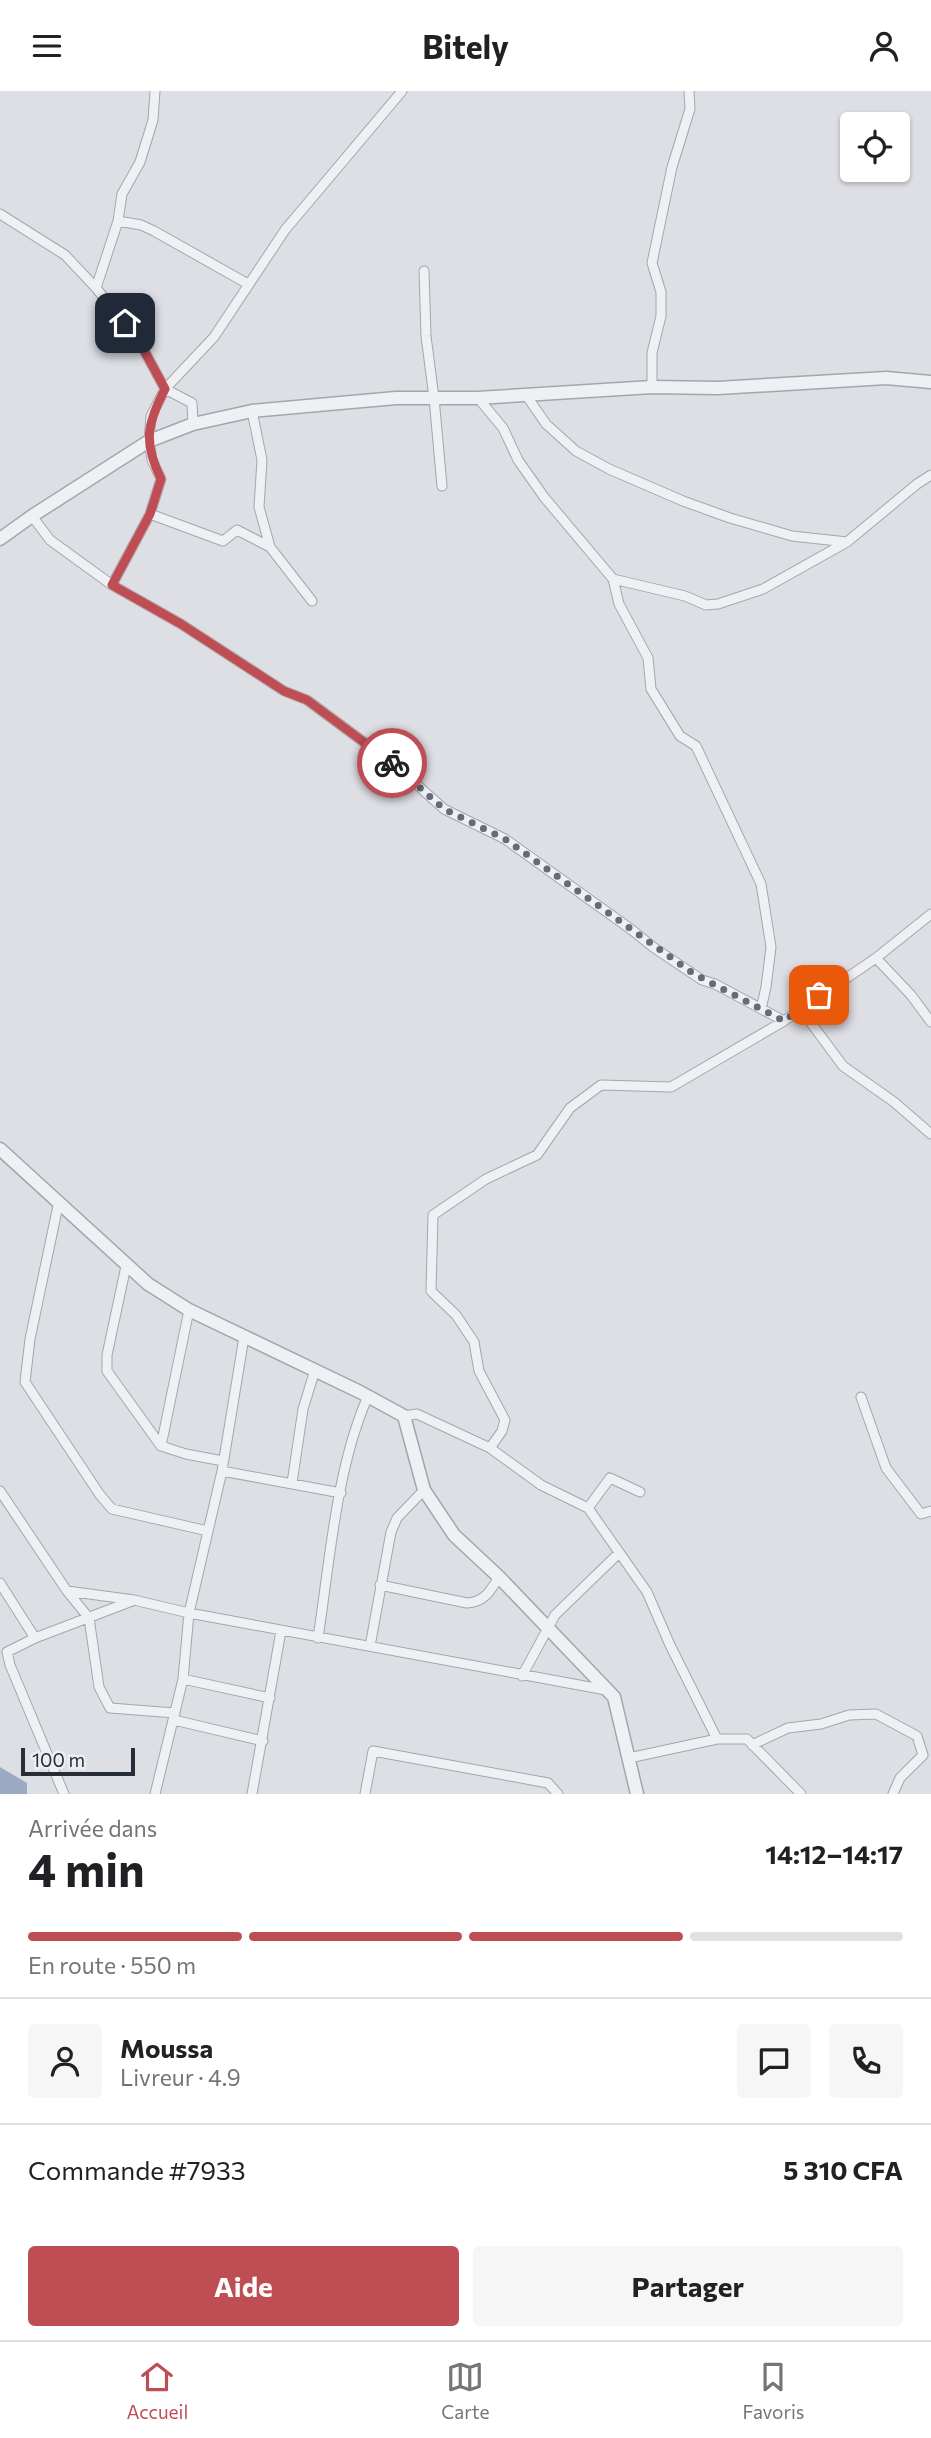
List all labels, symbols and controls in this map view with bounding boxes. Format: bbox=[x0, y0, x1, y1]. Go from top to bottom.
text: Bitely bbox=[422, 26, 509, 66]
icon: menu bbox=[28, 27, 66, 65]
icon: person bbox=[865, 27, 903, 65]
map controls bbox=[840, 112, 910, 182]
button: locate bbox=[840, 112, 910, 182]
pin bbox=[95, 293, 155, 353]
icon: home bbox=[106, 304, 144, 342]
courier bbox=[357, 728, 427, 798]
icon: bike bbox=[373, 744, 411, 782]
pin bbox=[789, 965, 849, 1025]
icon: bag bbox=[800, 976, 838, 1014]
scale bar bbox=[21, 1745, 135, 1777]
text: 100 m bbox=[32, 1748, 85, 1771]
text: Arrivée dans bbox=[28, 1814, 157, 1842]
text: 14:12–14:17 bbox=[765, 1838, 903, 1869]
text: 4 min bbox=[28, 1840, 145, 1896]
text: En route · 550 m bbox=[28, 1951, 196, 1979]
button: person bbox=[28, 2024, 102, 2098]
button: chat bbox=[737, 2024, 811, 2098]
button: phone bbox=[829, 2024, 903, 2098]
text: Moussa bbox=[120, 2032, 213, 2063]
text: Livreur · 4.9 bbox=[120, 2063, 241, 2091]
text: Commande #7933 bbox=[28, 2154, 246, 2185]
text: 5 310 CFA bbox=[783, 2154, 903, 2185]
button: Aide bbox=[28, 2246, 459, 2326]
button: Partager bbox=[473, 2246, 903, 2326]
tab: Accueil bbox=[126, 2358, 188, 2423]
tab: Carte bbox=[441, 2358, 489, 2423]
tab: Favoris bbox=[742, 2358, 805, 2423]

